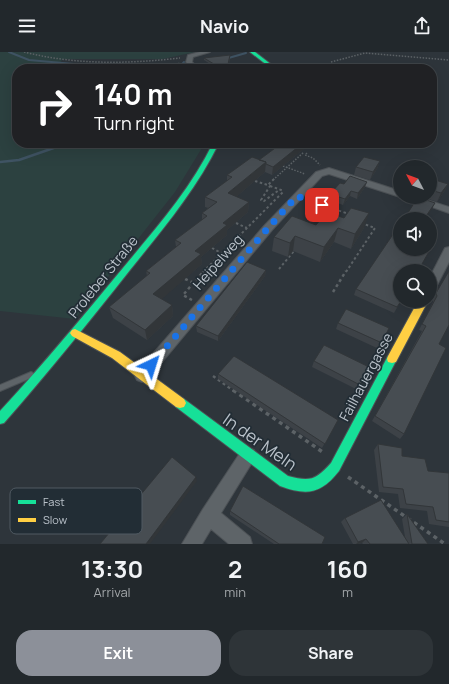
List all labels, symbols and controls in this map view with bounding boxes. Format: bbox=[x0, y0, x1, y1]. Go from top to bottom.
text: Navio bbox=[200, 14, 249, 38]
icon: menu bbox=[16, 15, 38, 37]
icon: share bbox=[411, 15, 433, 37]
text: 140 m bbox=[94, 75, 173, 113]
icon: right bbox=[28, 80, 80, 132]
text: Turn right bbox=[94, 111, 175, 135]
north arrow bbox=[393, 160, 437, 204]
map controls bbox=[393, 160, 437, 308]
pin bbox=[305, 188, 339, 222]
icon: arrive bbox=[311, 194, 333, 216]
button: sound bbox=[393, 212, 437, 256]
street label: Heipelweg bbox=[188, 230, 247, 293]
street label: Proleber Straße bbox=[64, 232, 142, 322]
button: search bbox=[393, 264, 437, 308]
street label: Failhauergasse bbox=[334, 329, 397, 424]
position arrow bbox=[130, 344, 172, 386]
street label: In der Meln bbox=[219, 408, 302, 475]
legend bbox=[10, 488, 142, 534]
text: Fast bbox=[43, 494, 65, 509]
text: Slow bbox=[43, 512, 68, 527]
text: 13:30 bbox=[81, 552, 143, 585]
text: 2 bbox=[228, 552, 242, 585]
text: 160 bbox=[327, 552, 368, 585]
text: Arrival bbox=[94, 583, 131, 601]
text: min bbox=[224, 583, 246, 601]
text: m bbox=[342, 583, 353, 601]
button: Exit bbox=[16, 630, 221, 676]
button: Share bbox=[229, 630, 433, 676]

